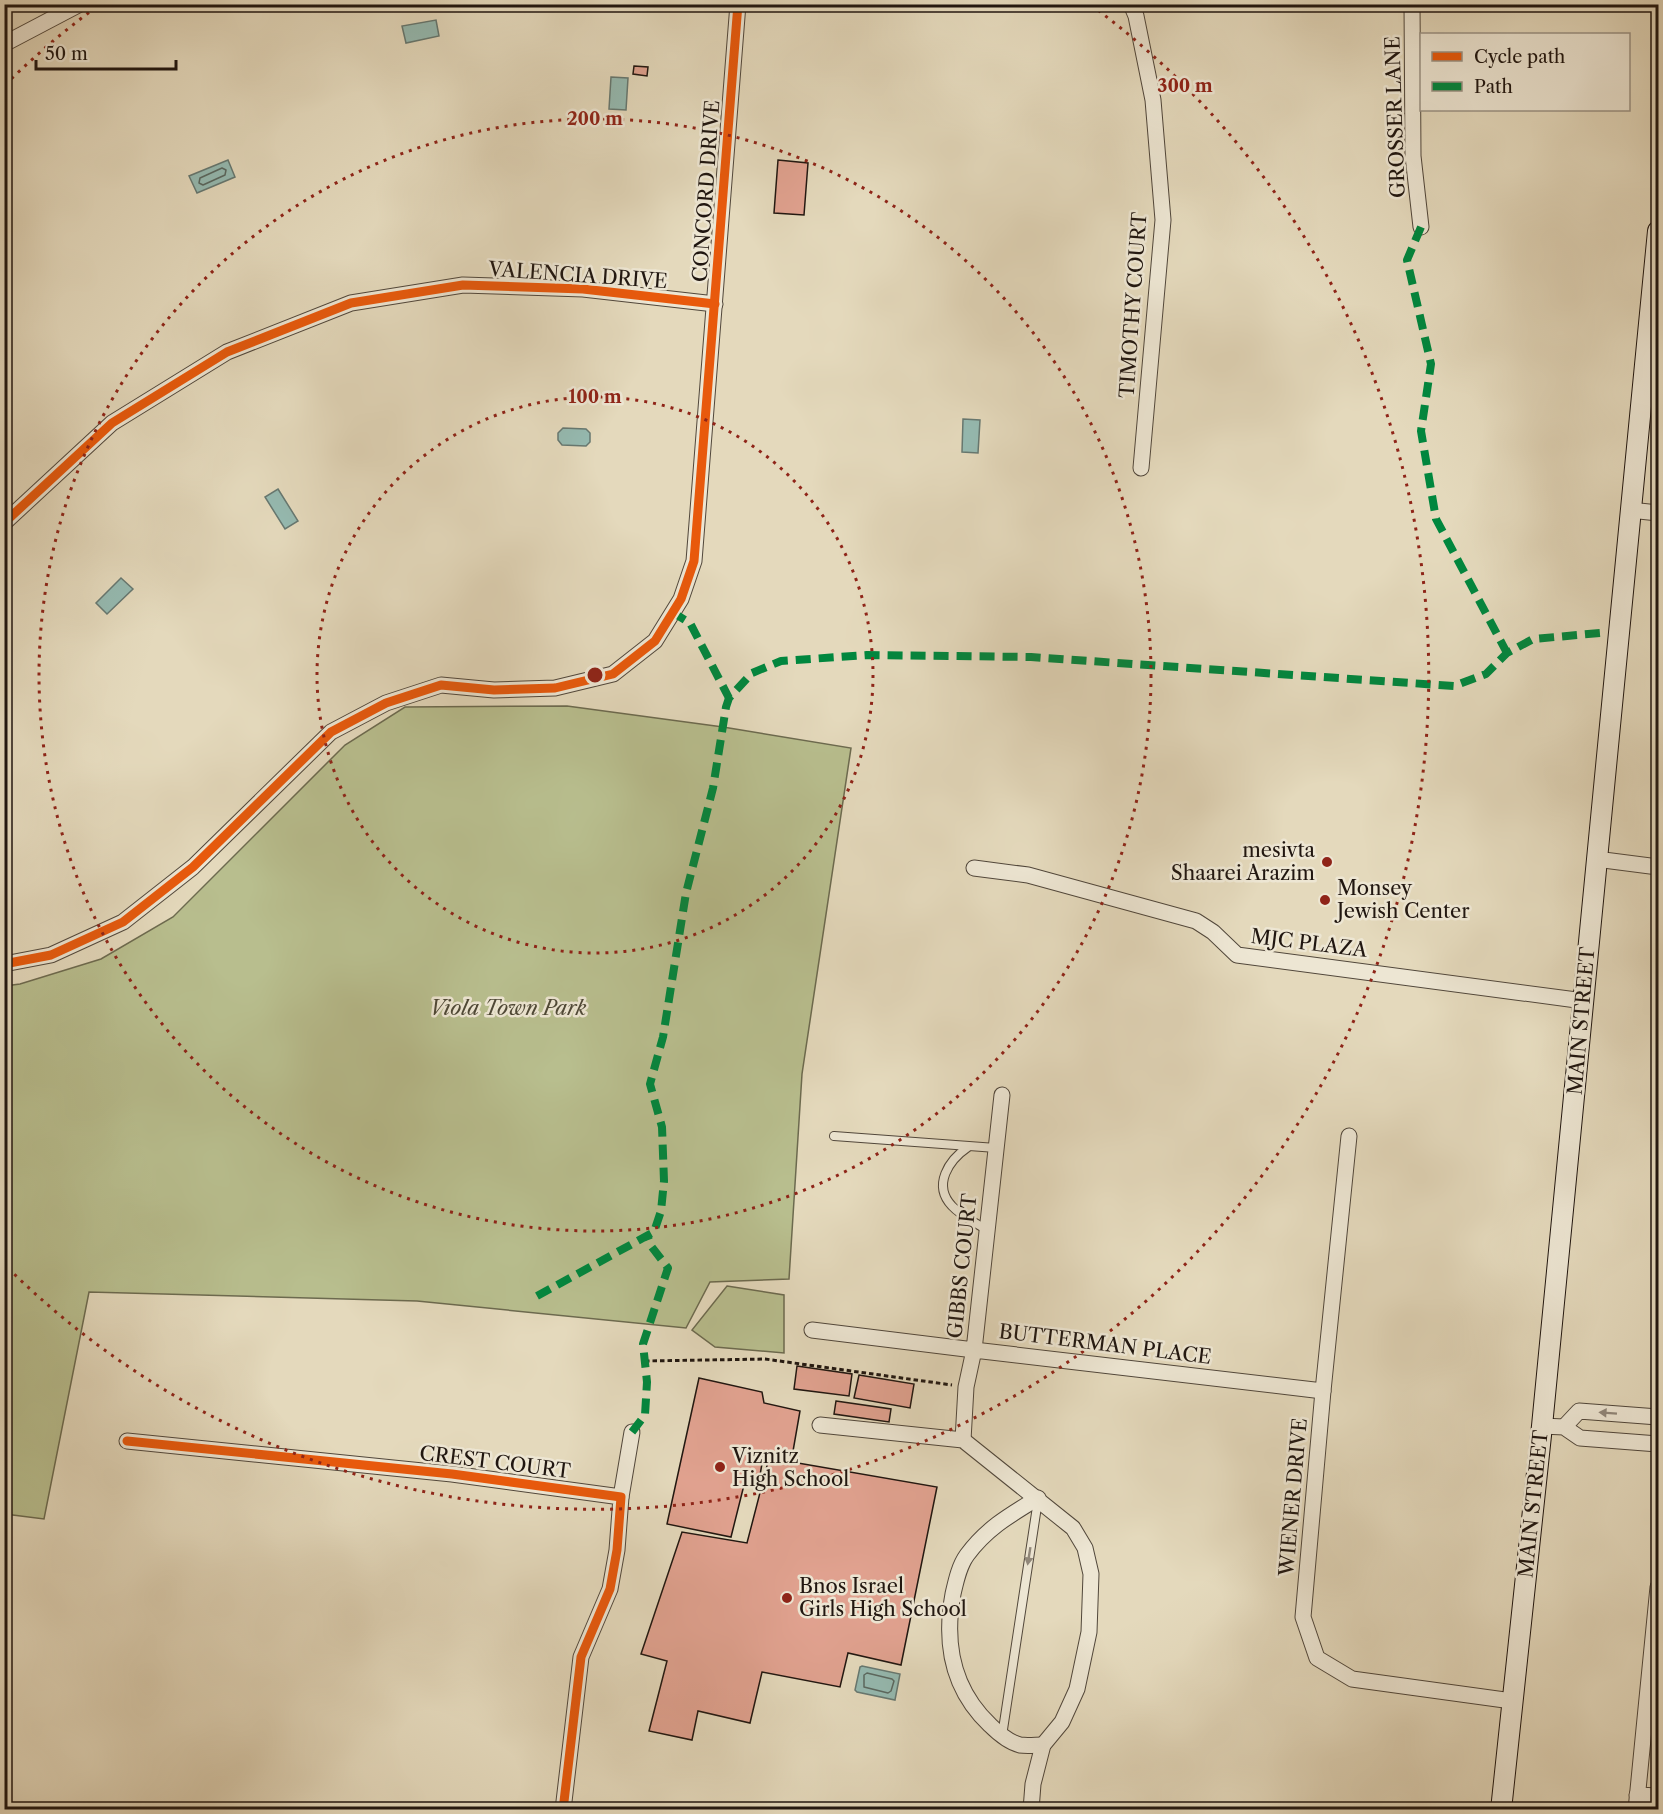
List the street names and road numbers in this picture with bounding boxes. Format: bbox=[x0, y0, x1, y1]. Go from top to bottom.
street label: GROSSER LANE bbox=[1380, 36, 1410, 198]
street label: CONCORD DRIVE bbox=[688, 99, 724, 283]
street label: TIMOTHY COURT bbox=[1115, 211, 1151, 399]
street label: VALENCIA DRIVE bbox=[487, 257, 668, 293]
street label: MJC PLAZA bbox=[1249, 924, 1370, 962]
street label: MAIN STREET bbox=[1563, 946, 1599, 1096]
street label: GIBBS COURT bbox=[942, 1192, 982, 1340]
street label: BUTTERMAN PLACE bbox=[997, 1319, 1213, 1369]
street label: WIENER DRIVE bbox=[1274, 1417, 1312, 1578]
street label: MAIN STREET bbox=[1513, 1429, 1553, 1579]
street label: CREST COURT bbox=[418, 1441, 572, 1483]

